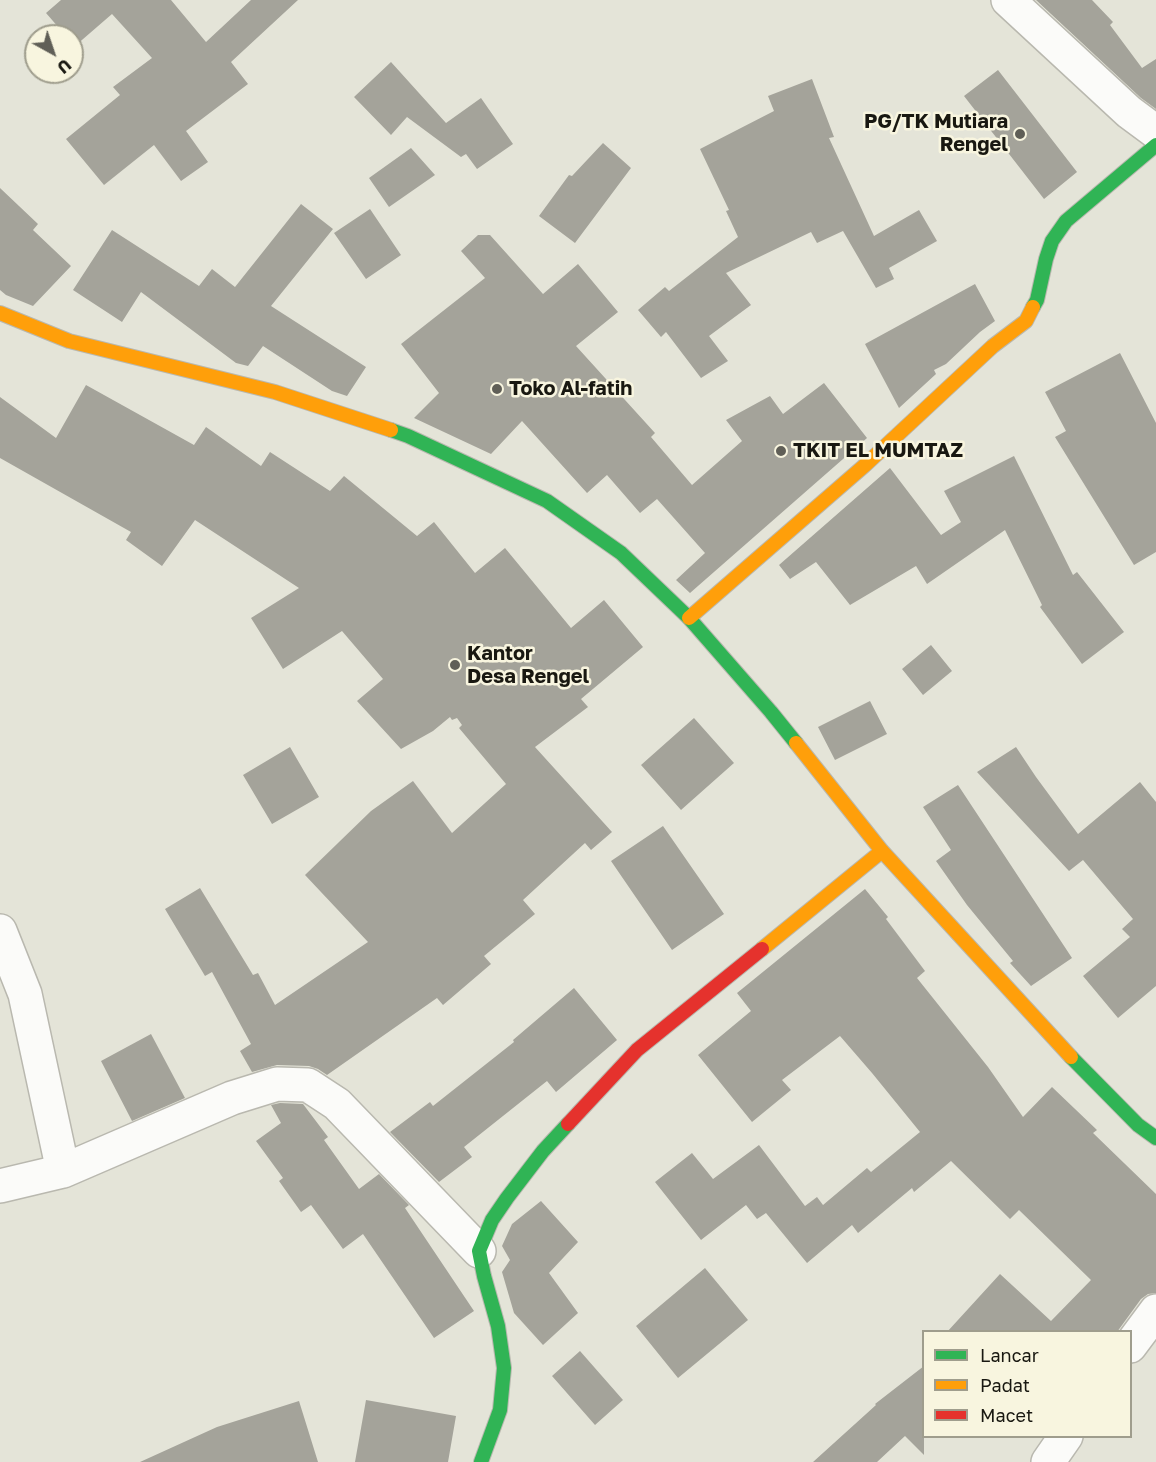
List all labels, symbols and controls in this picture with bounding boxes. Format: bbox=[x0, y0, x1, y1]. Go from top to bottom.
north arrow bbox=[24, 24, 84, 84]
text: U bbox=[53, 55, 75, 78]
place label: PG/TK Mutiara Rengel bbox=[864, 110, 1008, 157]
marker: PG/TK Mutiara Rengel bbox=[1013, 127, 1027, 141]
place label: Toko Al-fatih bbox=[509, 377, 632, 401]
marker: Toko Al-fatih bbox=[490, 382, 504, 396]
place label: TKIT EL MUMTAZ bbox=[793, 439, 963, 463]
marker: TKIT EL MUMTAZ bbox=[774, 444, 788, 458]
place label: Kantor Desa Rengel bbox=[467, 642, 589, 689]
marker: Kantor Desa Rengel bbox=[448, 658, 462, 672]
legend bbox=[922, 1330, 1132, 1438]
text: Lancar bbox=[980, 1344, 1039, 1366]
text: Padat bbox=[980, 1374, 1030, 1396]
text: Macet bbox=[980, 1404, 1033, 1426]

